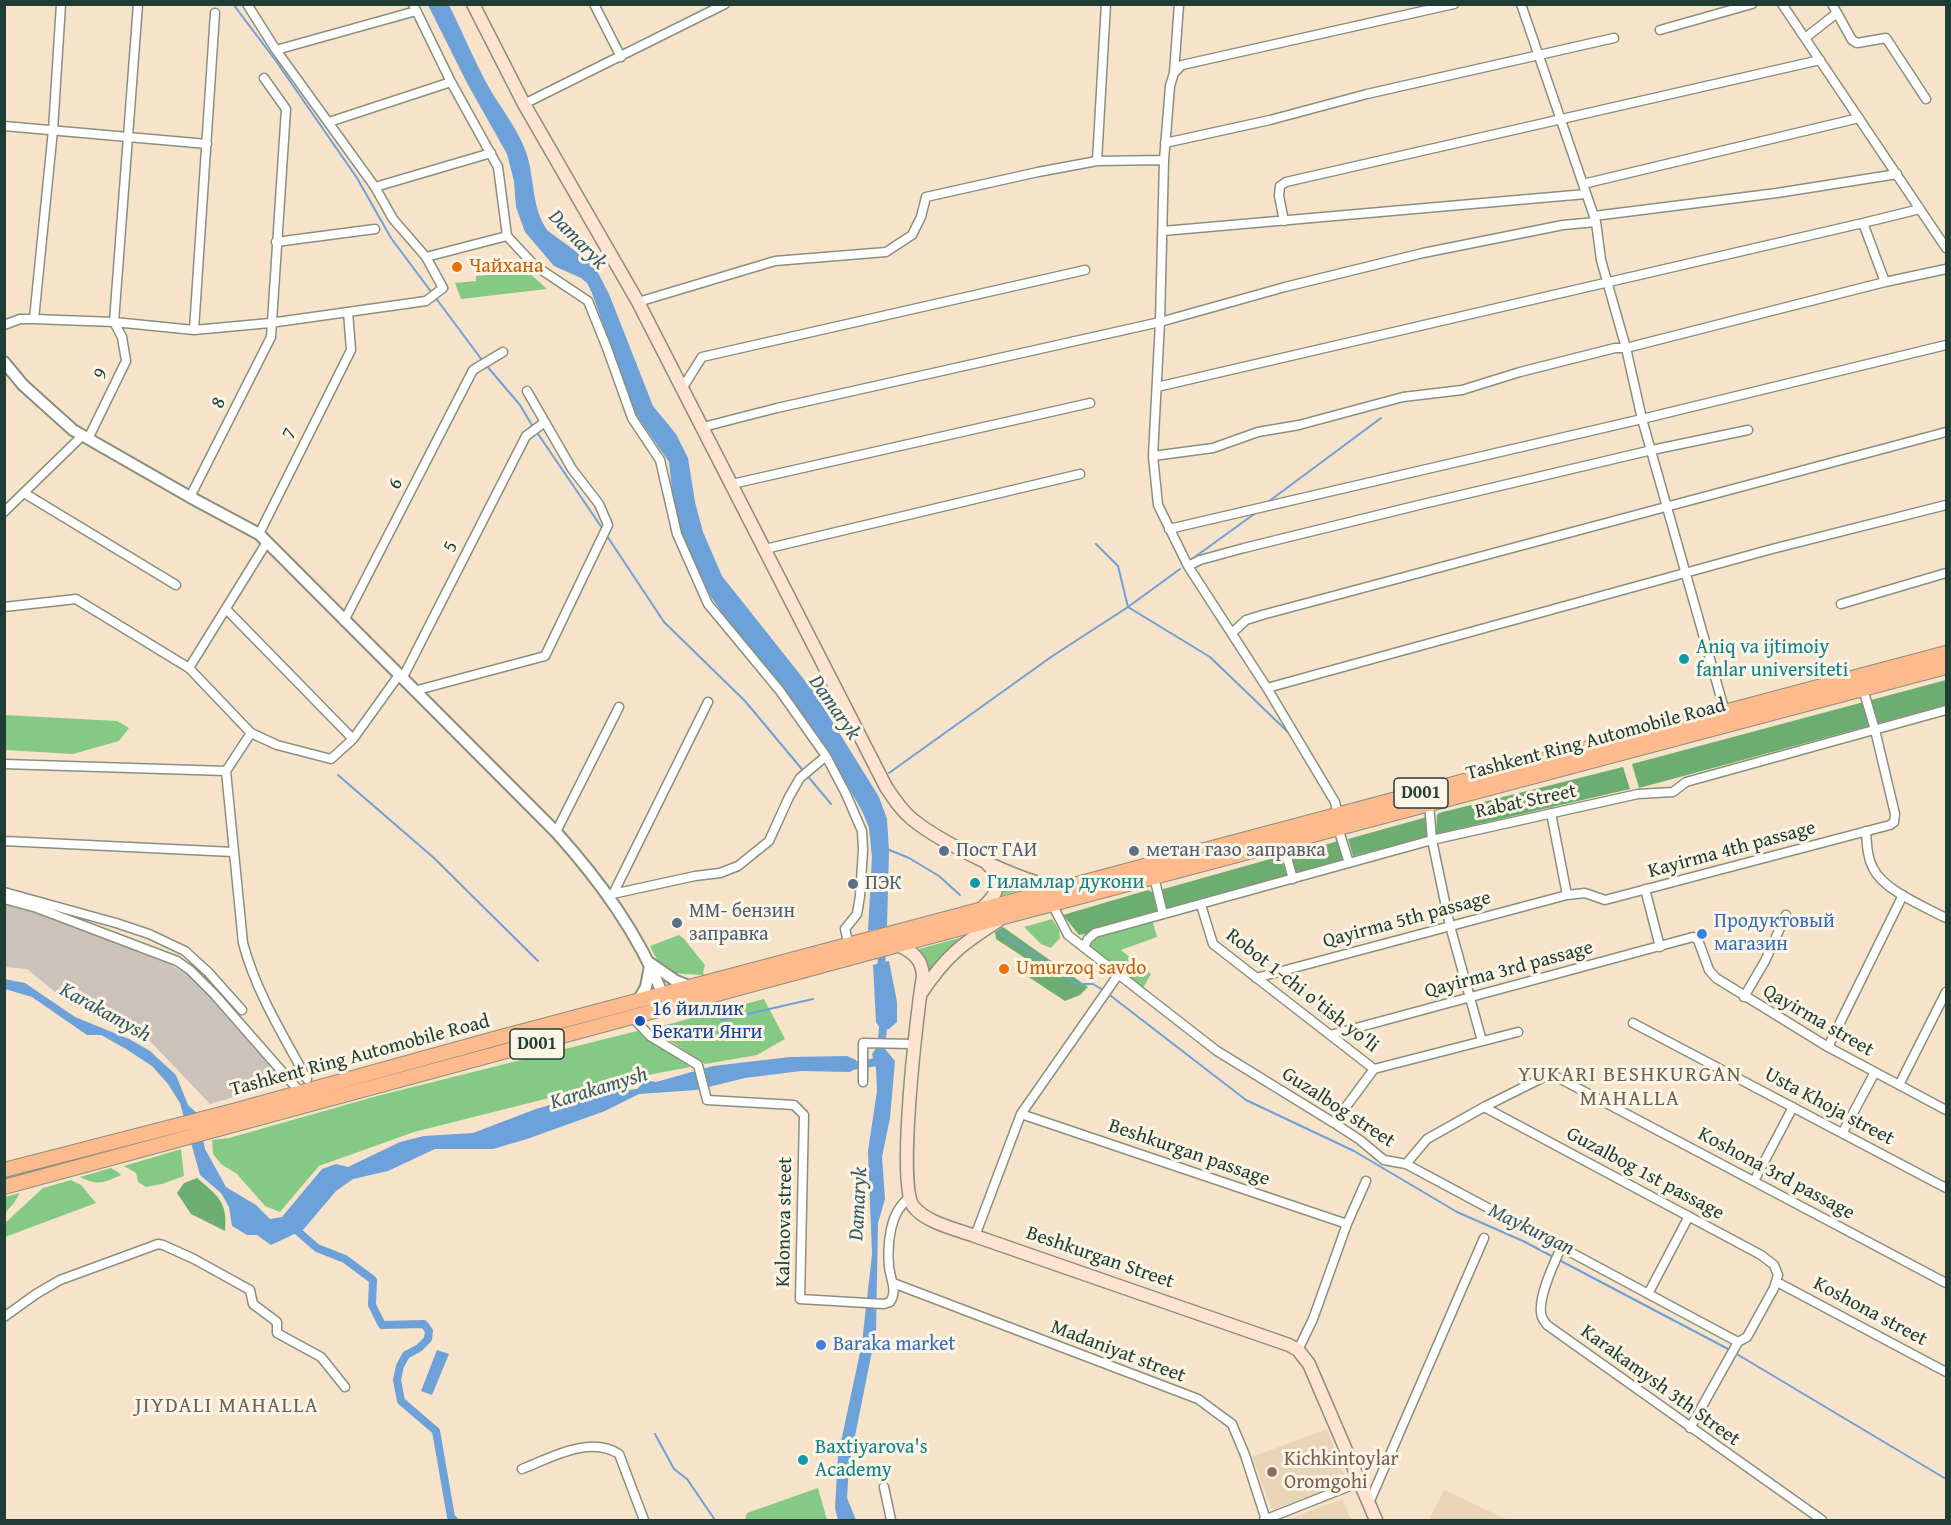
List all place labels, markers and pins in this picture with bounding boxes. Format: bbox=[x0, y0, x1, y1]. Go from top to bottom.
place label: Чайхана bbox=[469, 255, 543, 279]
marker: Чайхана bbox=[450, 260, 464, 274]
place label: Aniq va ijtimoiy fanlar universiteti bbox=[1696, 636, 1848, 683]
marker: Aniq va ijtimoiy fanlar universiteti bbox=[1677, 652, 1691, 666]
place label: Пост ГАИ bbox=[956, 839, 1037, 863]
place label: метан газо заправка bbox=[1146, 839, 1326, 863]
marker: Пост ГАИ bbox=[937, 844, 951, 858]
marker: метан газо заправка bbox=[1127, 844, 1141, 858]
place label: Гиламлар дукони bbox=[987, 871, 1144, 895]
place label: ПЭК bbox=[865, 872, 902, 896]
marker: Гиламлар дукони bbox=[968, 876, 982, 890]
marker: ПЭК bbox=[846, 877, 860, 891]
place label: ММ- бензин заправка bbox=[689, 900, 795, 947]
place label: Продуктовый магазин bbox=[1714, 910, 1835, 957]
marker: ММ- бензин заправка bbox=[670, 916, 684, 930]
marker: Продуктовый магазин bbox=[1695, 927, 1709, 941]
place label: Umurzoq savdo bbox=[1016, 957, 1146, 981]
marker: Umurzoq savdo bbox=[997, 962, 1011, 976]
place label: 16 йиллик Бекати Янги bbox=[652, 998, 762, 1045]
marker: 16 йиллик Бекати Янги bbox=[633, 1014, 647, 1028]
place label: Baraka market bbox=[833, 1333, 956, 1357]
marker: Baraka market bbox=[814, 1338, 828, 1352]
place label: Baxtiyarova's Academy bbox=[815, 1436, 928, 1483]
place label: Kichkintoylar Oromgohi bbox=[1284, 1448, 1399, 1495]
marker: Baxtiyarova's Academy bbox=[796, 1453, 810, 1467]
marker: Kichkintoylar Oromgohi bbox=[1265, 1465, 1279, 1479]

